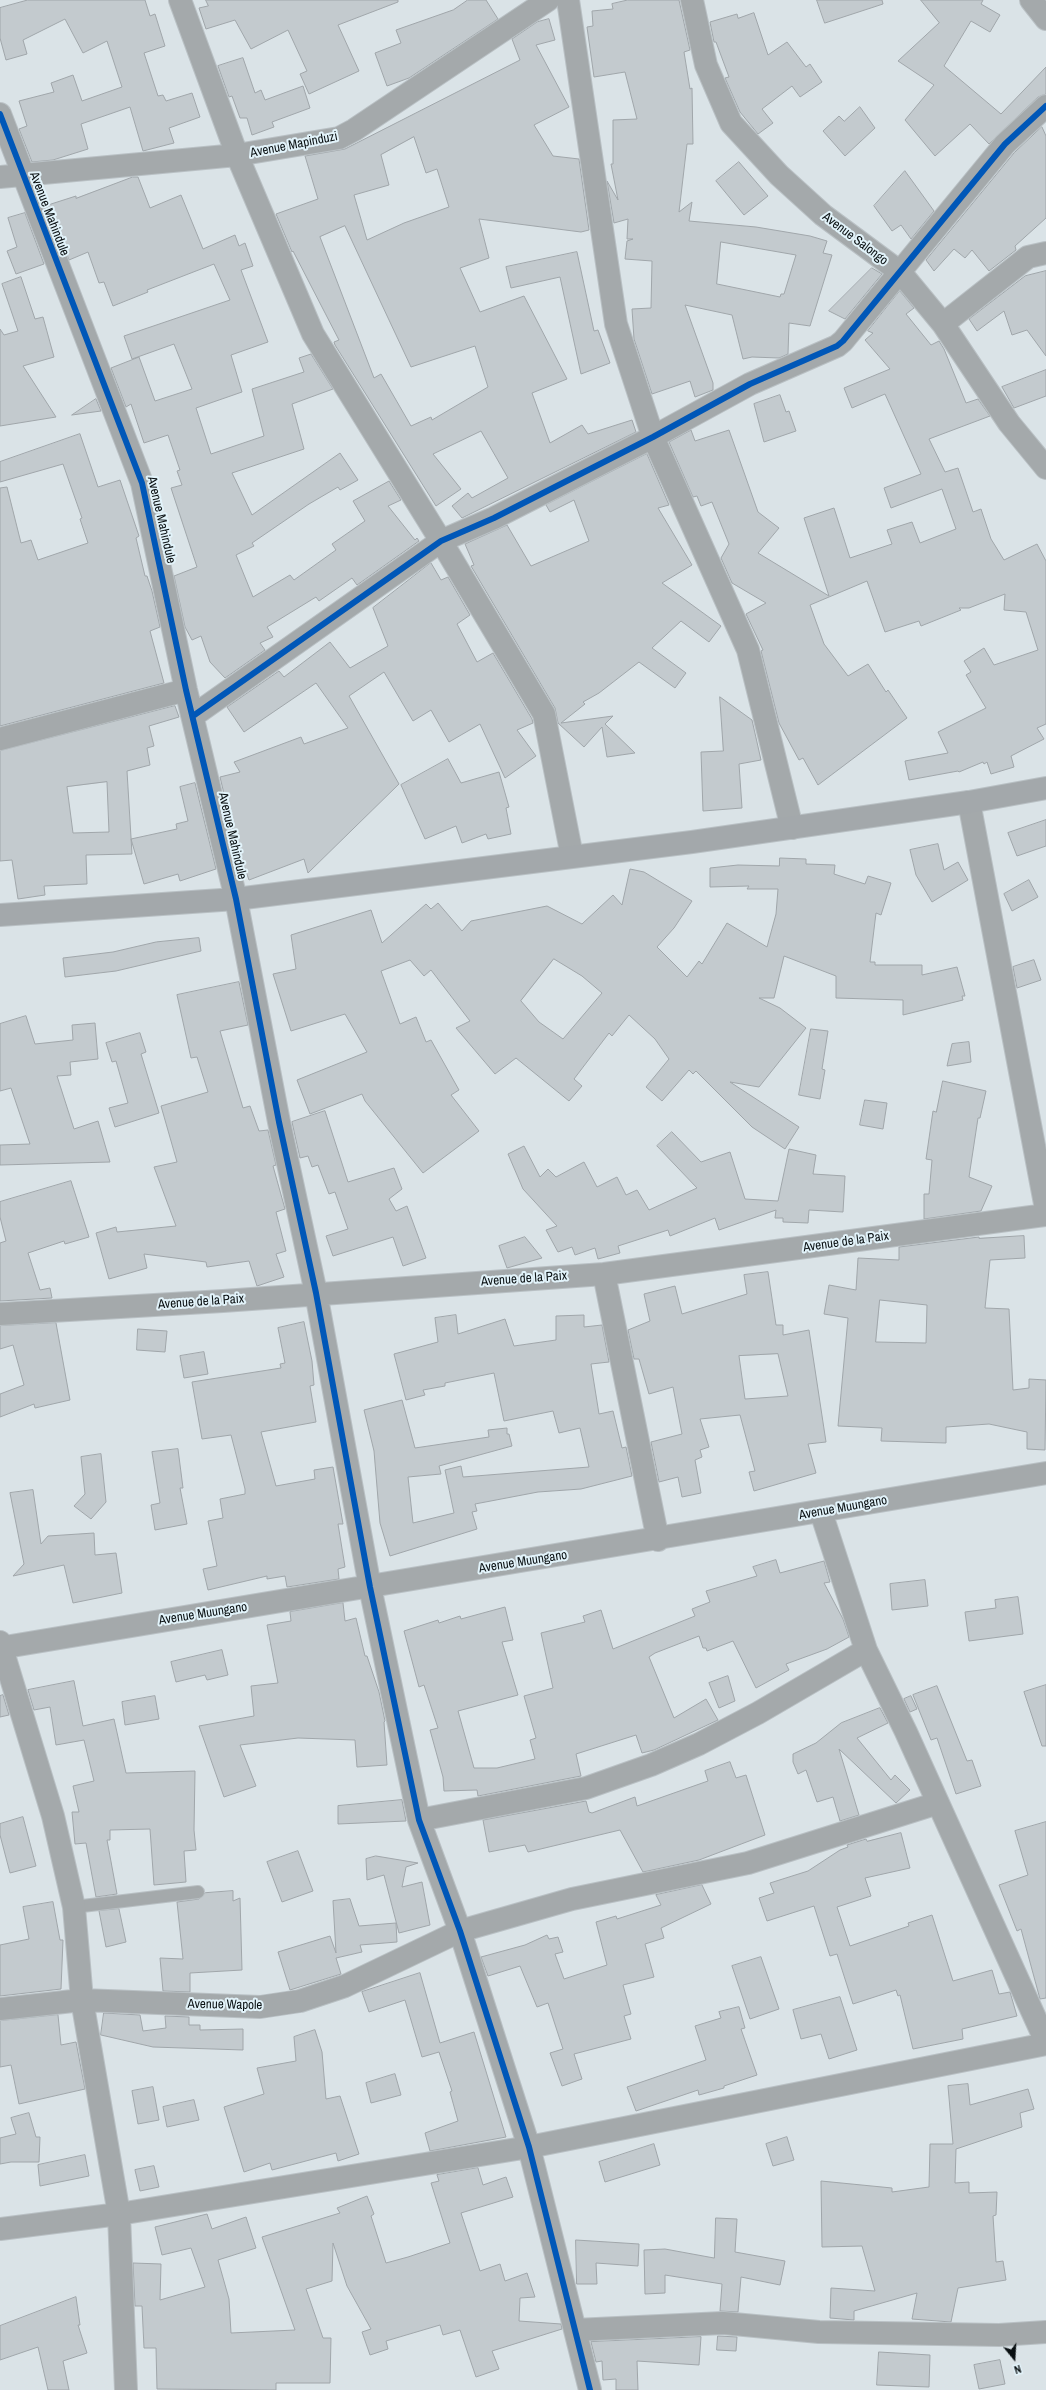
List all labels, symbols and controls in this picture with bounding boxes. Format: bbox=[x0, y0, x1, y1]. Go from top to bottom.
street label: Avenue Mapinduzi bbox=[249, 129, 339, 161]
street label: Avenue Mahindule bbox=[26, 170, 72, 258]
street label: Avenue Salongo bbox=[819, 209, 891, 269]
street label: Avenue Mahindule bbox=[143, 475, 179, 565]
street label: Avenue Mahindule bbox=[214, 791, 250, 881]
street label: Avenue de la Paix bbox=[802, 1228, 890, 1256]
street label: Avenue de la Paix bbox=[480, 1268, 568, 1290]
street label: Avenue de la Paix bbox=[157, 1291, 245, 1313]
street label: Avenue Muungano bbox=[798, 1493, 888, 1523]
street label: Avenue Muungano bbox=[478, 1547, 568, 1577]
street label: Avenue Muungano bbox=[158, 1599, 248, 1629]
street label: Avenue Wapole bbox=[188, 1997, 262, 2013]
north arrow bbox=[994, 2338, 1034, 2378]
text: N bbox=[1012, 2362, 1023, 2377]

